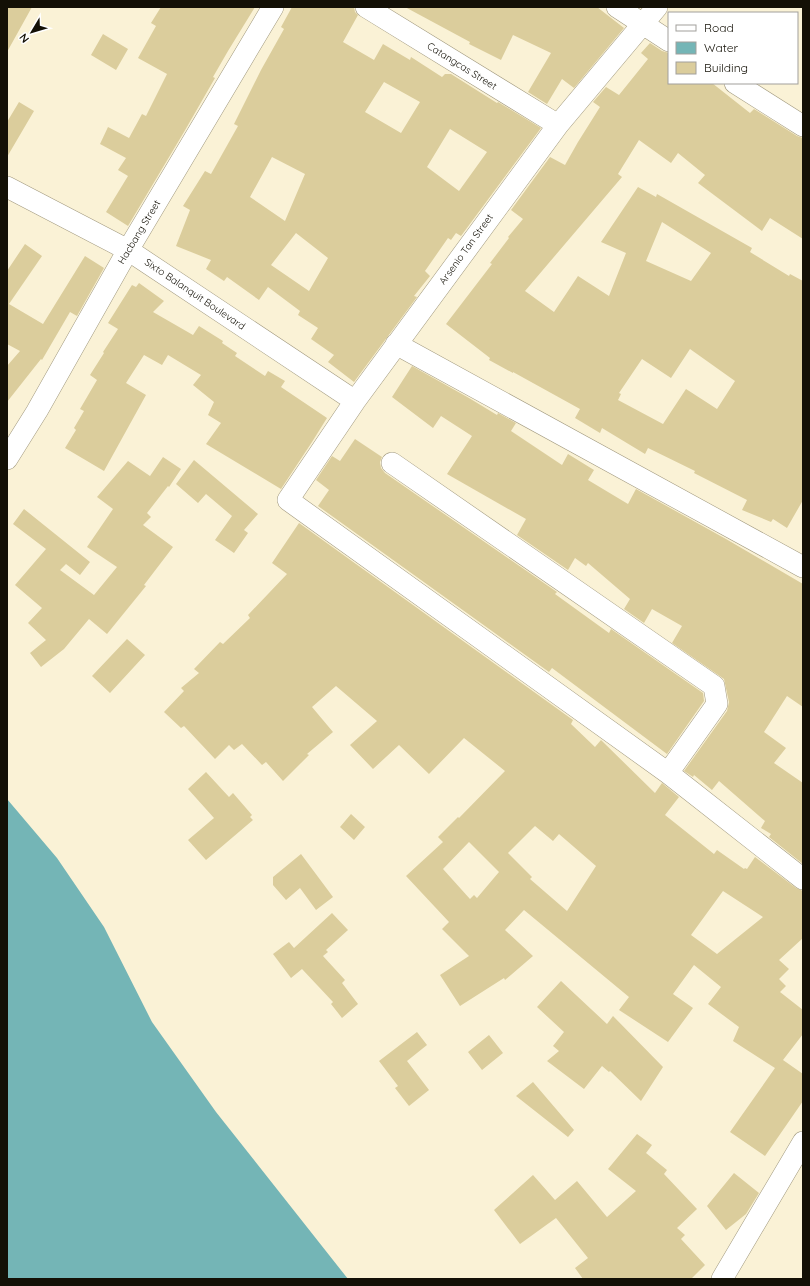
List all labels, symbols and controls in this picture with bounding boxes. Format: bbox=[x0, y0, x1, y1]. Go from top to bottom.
north arrow bbox=[12, 12, 52, 52]
legend bbox=[668, 12, 798, 84]
text: Road bbox=[704, 20, 734, 35]
text: N bbox=[16, 31, 32, 46]
street label: Catangcas Street bbox=[425, 39, 500, 93]
text: Water bbox=[704, 40, 739, 55]
text: Building bbox=[704, 60, 748, 75]
street label: Hacbang Street bbox=[115, 197, 164, 266]
street label: Arsenio Tan Street bbox=[436, 211, 496, 287]
street label: Sixto Balanquit Boulevard bbox=[142, 255, 248, 333]

